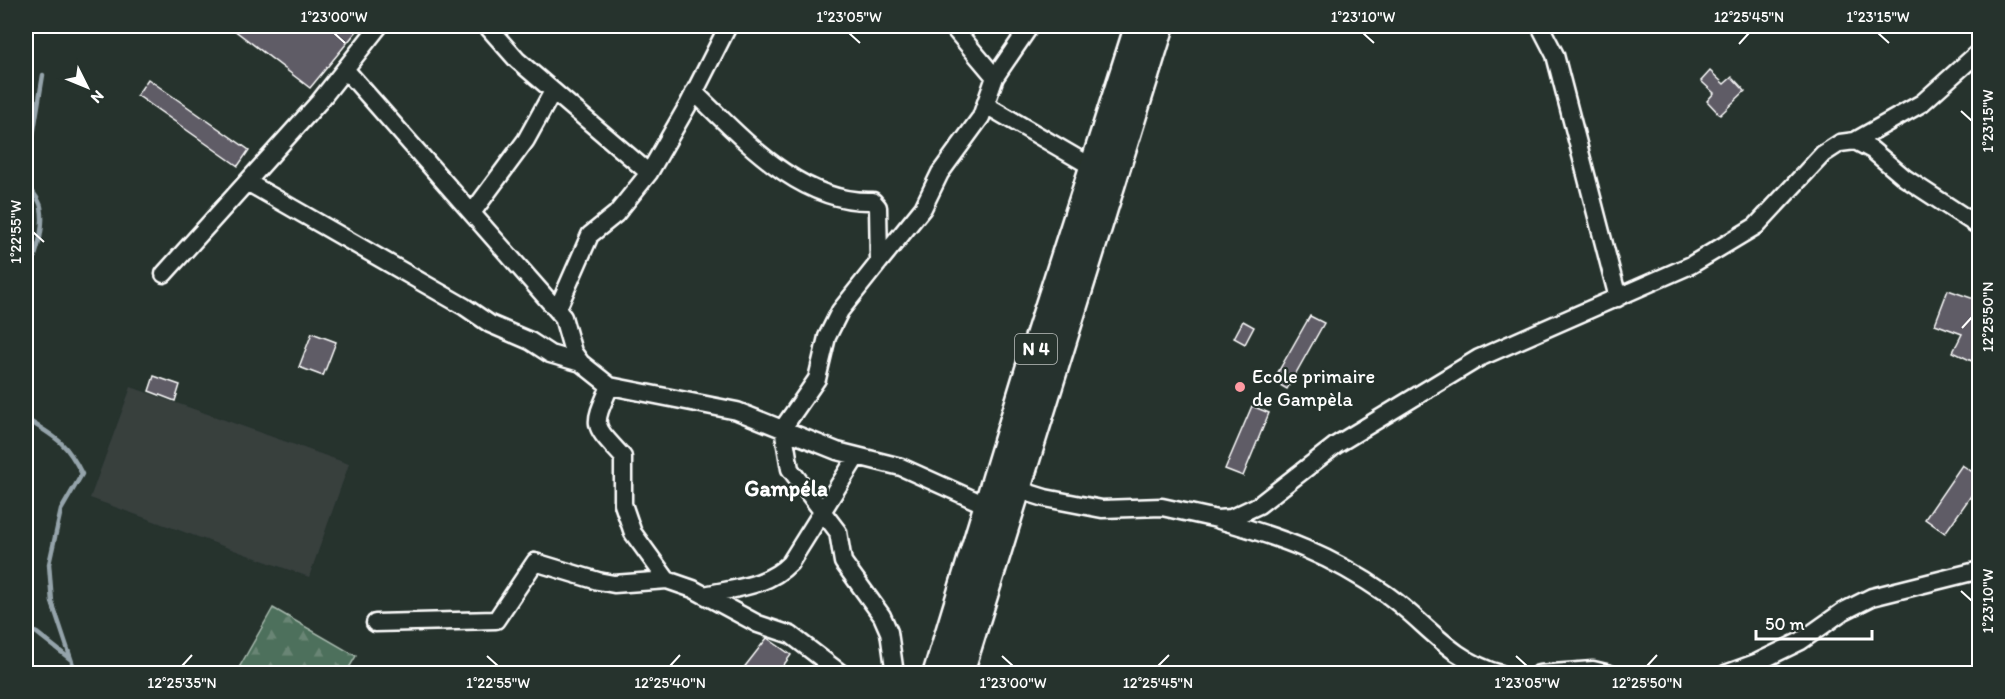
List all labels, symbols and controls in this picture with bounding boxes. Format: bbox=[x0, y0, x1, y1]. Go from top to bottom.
text: 1°23'00"W bbox=[300, 8, 368, 26]
text: 1°23'05"W bbox=[816, 8, 882, 26]
text: 1°23'10"W bbox=[1331, 8, 1396, 26]
text: 12°25'45"N bbox=[1714, 8, 1784, 26]
text: 1°23'15"W bbox=[1846, 8, 1910, 26]
north arrow bbox=[57, 57, 117, 117]
text: N bbox=[87, 86, 108, 107]
text: 1°23'15"W bbox=[1979, 89, 1997, 153]
text: 1°22'55"W bbox=[7, 200, 25, 264]
text: 12°25'50"N bbox=[1979, 282, 1997, 352]
road number: N 4 bbox=[1015, 334, 1057, 364]
place label: Ecole primaire de Gampèla bbox=[1252, 364, 1375, 411]
marker: Ecole primaire de Gampèla bbox=[1233, 380, 1247, 394]
district label: Gampéla bbox=[744, 475, 828, 502]
text: 1°23'10"W bbox=[1979, 568, 1997, 633]
scale bar bbox=[1756, 603, 1872, 641]
text: 50 m bbox=[1765, 613, 1805, 635]
text: 12°25'35"N bbox=[147, 674, 217, 692]
text: 1°22'55"W bbox=[466, 674, 530, 692]
text: 12°25'40"N bbox=[634, 674, 706, 692]
text: 1°23'00"W bbox=[979, 674, 1047, 692]
text: 12°25'45"N bbox=[1123, 674, 1193, 692]
text: 1°23'05"W bbox=[1494, 674, 1560, 692]
text: 12°25'50"N bbox=[1612, 674, 1682, 692]

